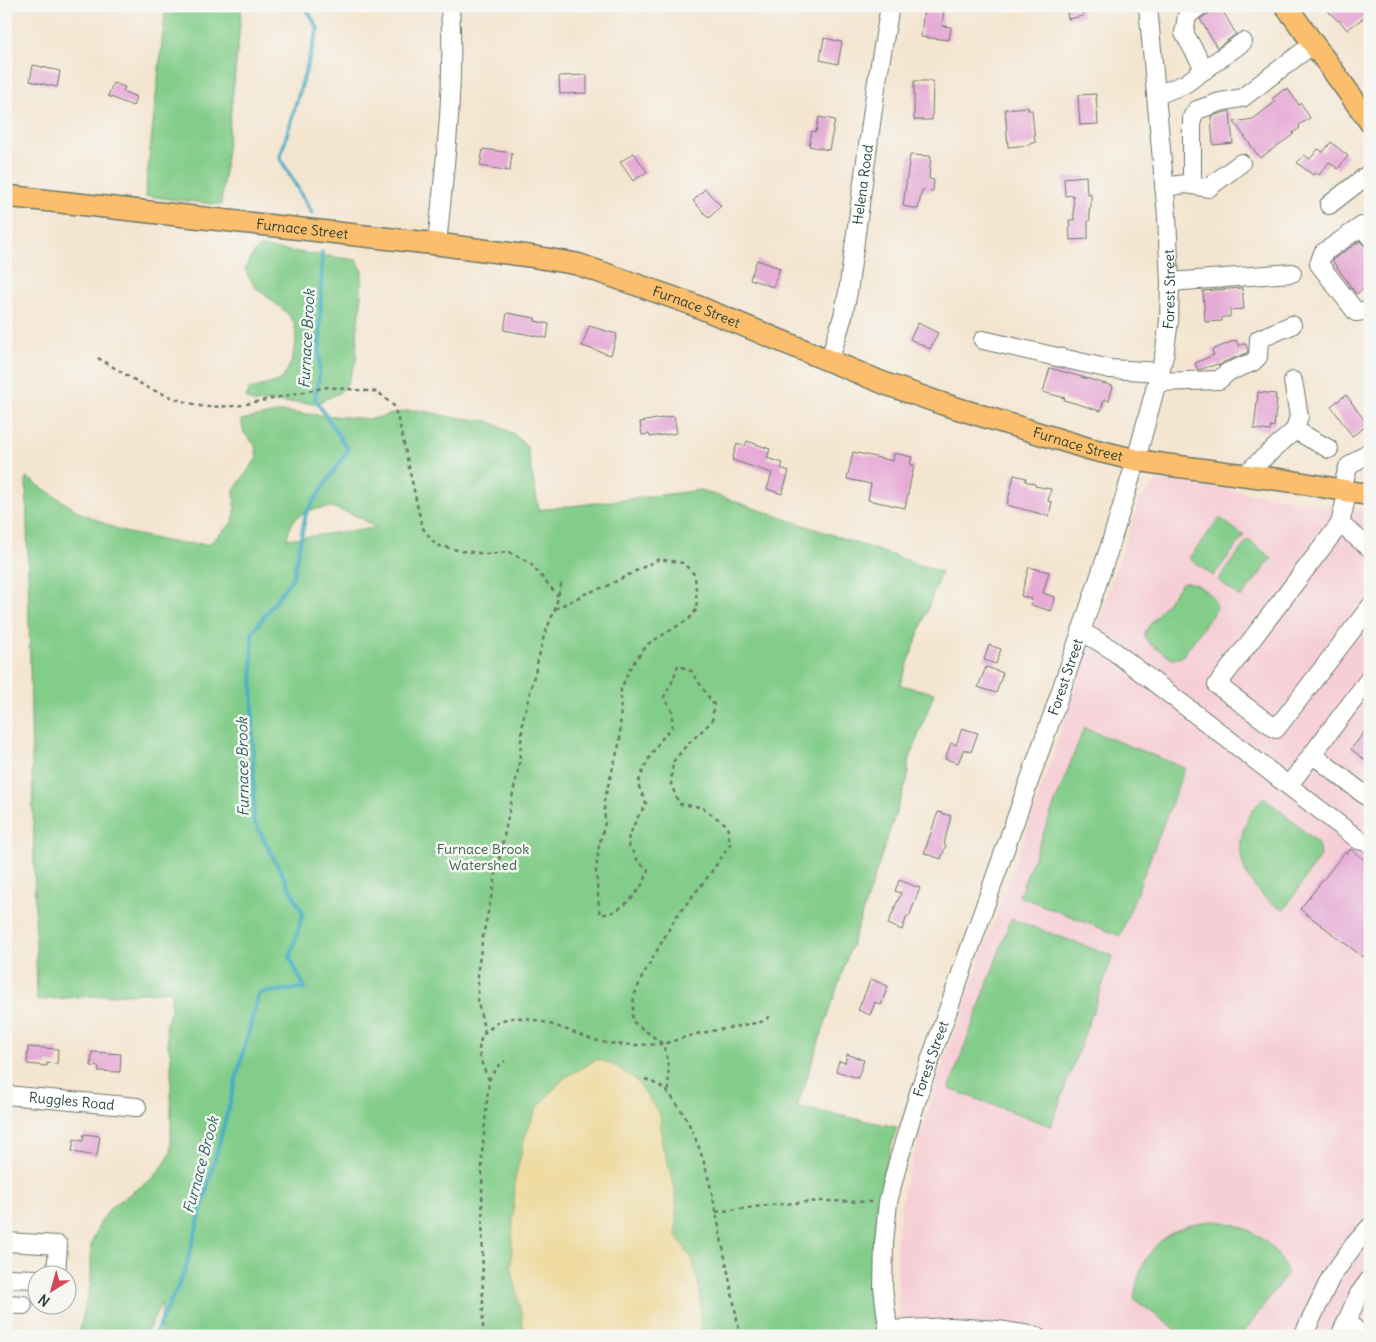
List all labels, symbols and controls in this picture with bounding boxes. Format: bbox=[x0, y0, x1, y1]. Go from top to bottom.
street label: Helena Road bbox=[848, 143, 877, 226]
street label: Furnace Street bbox=[255, 215, 349, 243]
street label: Forest Street bbox=[1159, 249, 1179, 330]
street label: Furnace Street bbox=[650, 282, 743, 332]
water label: Furnace Brook bbox=[294, 288, 319, 389]
street label: Furnace Street bbox=[1031, 423, 1125, 466]
street label: Forest Street bbox=[1044, 636, 1087, 718]
water label: Furnace Brook bbox=[232, 716, 253, 817]
park label: Furnace Brook Watershed bbox=[437, 840, 529, 874]
street label: Forest Street bbox=[909, 1018, 953, 1099]
street label: Ruggles Road bbox=[28, 1088, 115, 1114]
water label: Furnace Brook bbox=[178, 1113, 223, 1215]
north arrow bbox=[28, 1264, 78, 1314]
text: N bbox=[35, 1290, 53, 1310]

